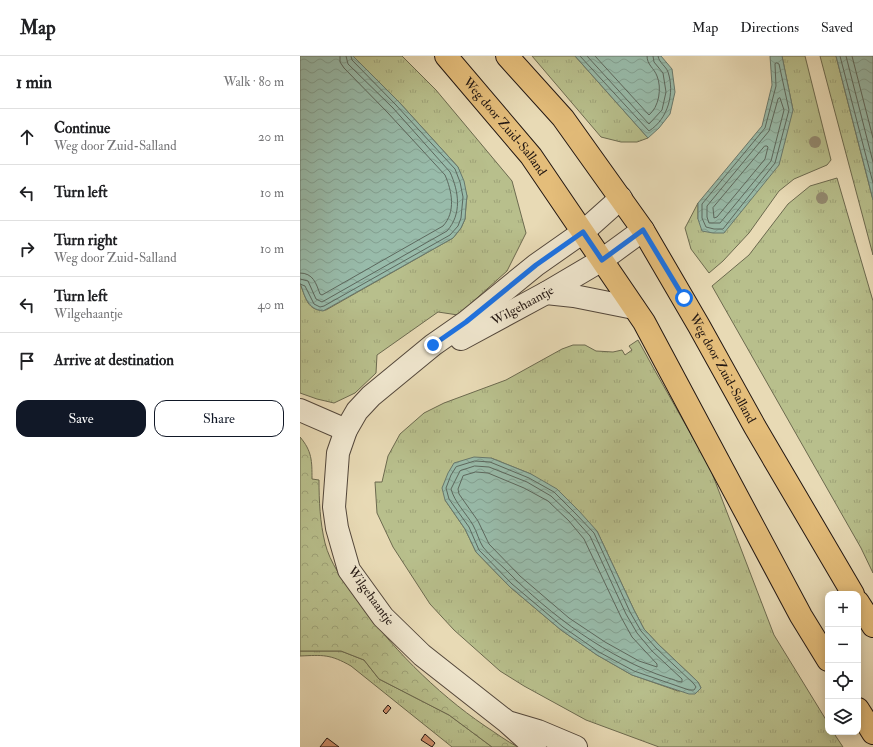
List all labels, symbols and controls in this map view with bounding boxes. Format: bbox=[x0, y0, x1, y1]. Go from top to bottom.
text: Map bbox=[20, 16, 56, 40]
text: Map bbox=[692, 19, 718, 36]
text: Directions bbox=[740, 19, 799, 36]
text: Saved bbox=[821, 19, 853, 36]
text: 1 min bbox=[16, 72, 52, 93]
street label: Weg door Zuid-Salland bbox=[459, 73, 550, 179]
text: Walk · 80 m bbox=[223, 74, 284, 90]
text: Continue bbox=[54, 119, 110, 138]
icon: ahead bbox=[16, 126, 38, 148]
text: 20 m bbox=[258, 129, 284, 145]
text: Weg door Zuid-Salland bbox=[54, 138, 177, 154]
icon: left bbox=[16, 182, 38, 204]
text: Turn left bbox=[54, 183, 108, 202]
text: 10 m bbox=[260, 185, 284, 201]
text: Turn right bbox=[54, 231, 117, 250]
icon: right bbox=[16, 238, 38, 260]
text: 10 m bbox=[260, 241, 284, 257]
text: Weg door Zuid-Salland bbox=[54, 250, 177, 266]
street label: Wilgehaantje bbox=[488, 282, 557, 330]
text: Turn left bbox=[54, 287, 108, 306]
route start bbox=[675, 289, 693, 307]
icon: left bbox=[16, 294, 38, 316]
text: 40 m bbox=[258, 297, 284, 313]
text: Wilgehaantje bbox=[54, 306, 123, 322]
street label: Weg door Zuid-Salland bbox=[685, 310, 760, 427]
route end bbox=[424, 336, 442, 354]
icon: arrive bbox=[16, 350, 38, 372]
text: Arrive at destination bbox=[54, 351, 174, 370]
button: Save bbox=[16, 400, 146, 437]
button: Share bbox=[154, 400, 284, 437]
street label: Wilgehaantje bbox=[344, 563, 398, 629]
map controls bbox=[825, 591, 861, 735]
button: + bbox=[825, 591, 861, 627]
button: − bbox=[825, 627, 861, 663]
button: locate bbox=[825, 663, 861, 699]
button: layers bbox=[825, 699, 861, 735]

